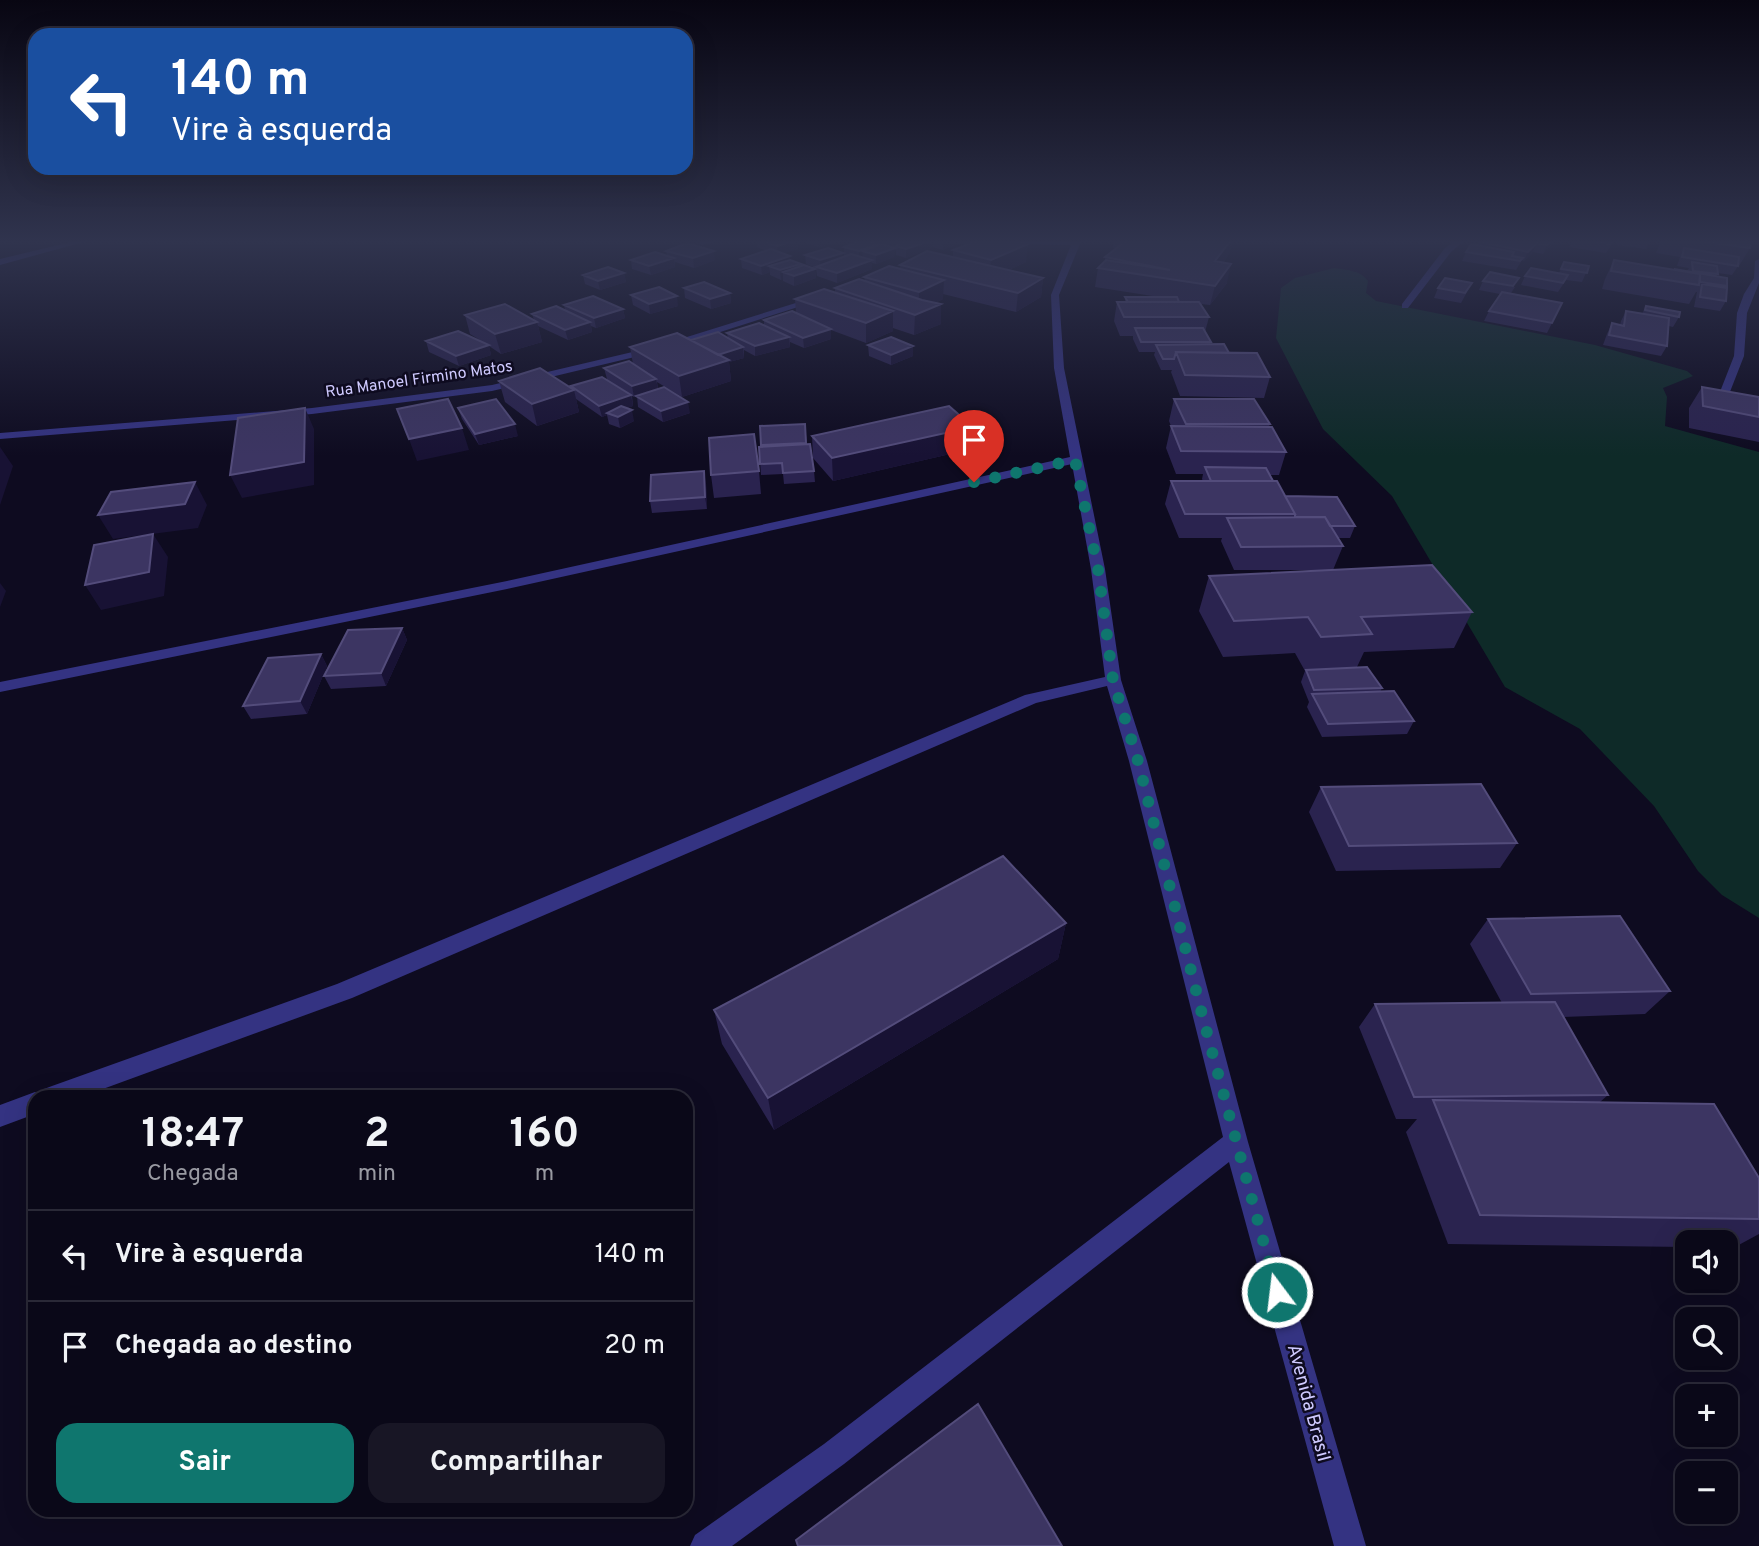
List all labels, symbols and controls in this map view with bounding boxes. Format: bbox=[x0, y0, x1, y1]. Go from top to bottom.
text: 140 m bbox=[171, 51, 310, 113]
icon: left bbox=[56, 56, 147, 147]
text: Vire à esquerda bbox=[171, 112, 392, 152]
street label: Rua Manoel Firmino Matos bbox=[324, 357, 514, 403]
pin bbox=[944, 410, 1004, 482]
icon: arrive bbox=[955, 421, 993, 459]
text: 18:47 bbox=[141, 1109, 244, 1162]
text: 2 bbox=[364, 1109, 390, 1162]
text: 160 bbox=[509, 1109, 580, 1162]
text: Chegada bbox=[147, 1160, 239, 1189]
text: min bbox=[358, 1160, 396, 1189]
text: m bbox=[535, 1160, 554, 1189]
map controls bbox=[1675, 1230, 1738, 1524]
button: sound bbox=[1675, 1230, 1738, 1293]
icon: left bbox=[56, 1237, 94, 1275]
text: Vire à esquerda bbox=[115, 1239, 303, 1272]
text: 140 m bbox=[595, 1239, 665, 1272]
position arrow bbox=[1240, 1255, 1314, 1329]
button: search bbox=[1675, 1307, 1738, 1370]
icon: arrive bbox=[56, 1328, 94, 1366]
text: Chegada ao destino bbox=[115, 1330, 352, 1363]
text: 20 m bbox=[604, 1330, 665, 1363]
street label: Avenida Brasil bbox=[1281, 1342, 1335, 1464]
button: + bbox=[1675, 1384, 1738, 1447]
button: Sair bbox=[56, 1423, 354, 1503]
button: Compartilhar bbox=[368, 1423, 665, 1503]
button: − bbox=[1675, 1461, 1738, 1524]

